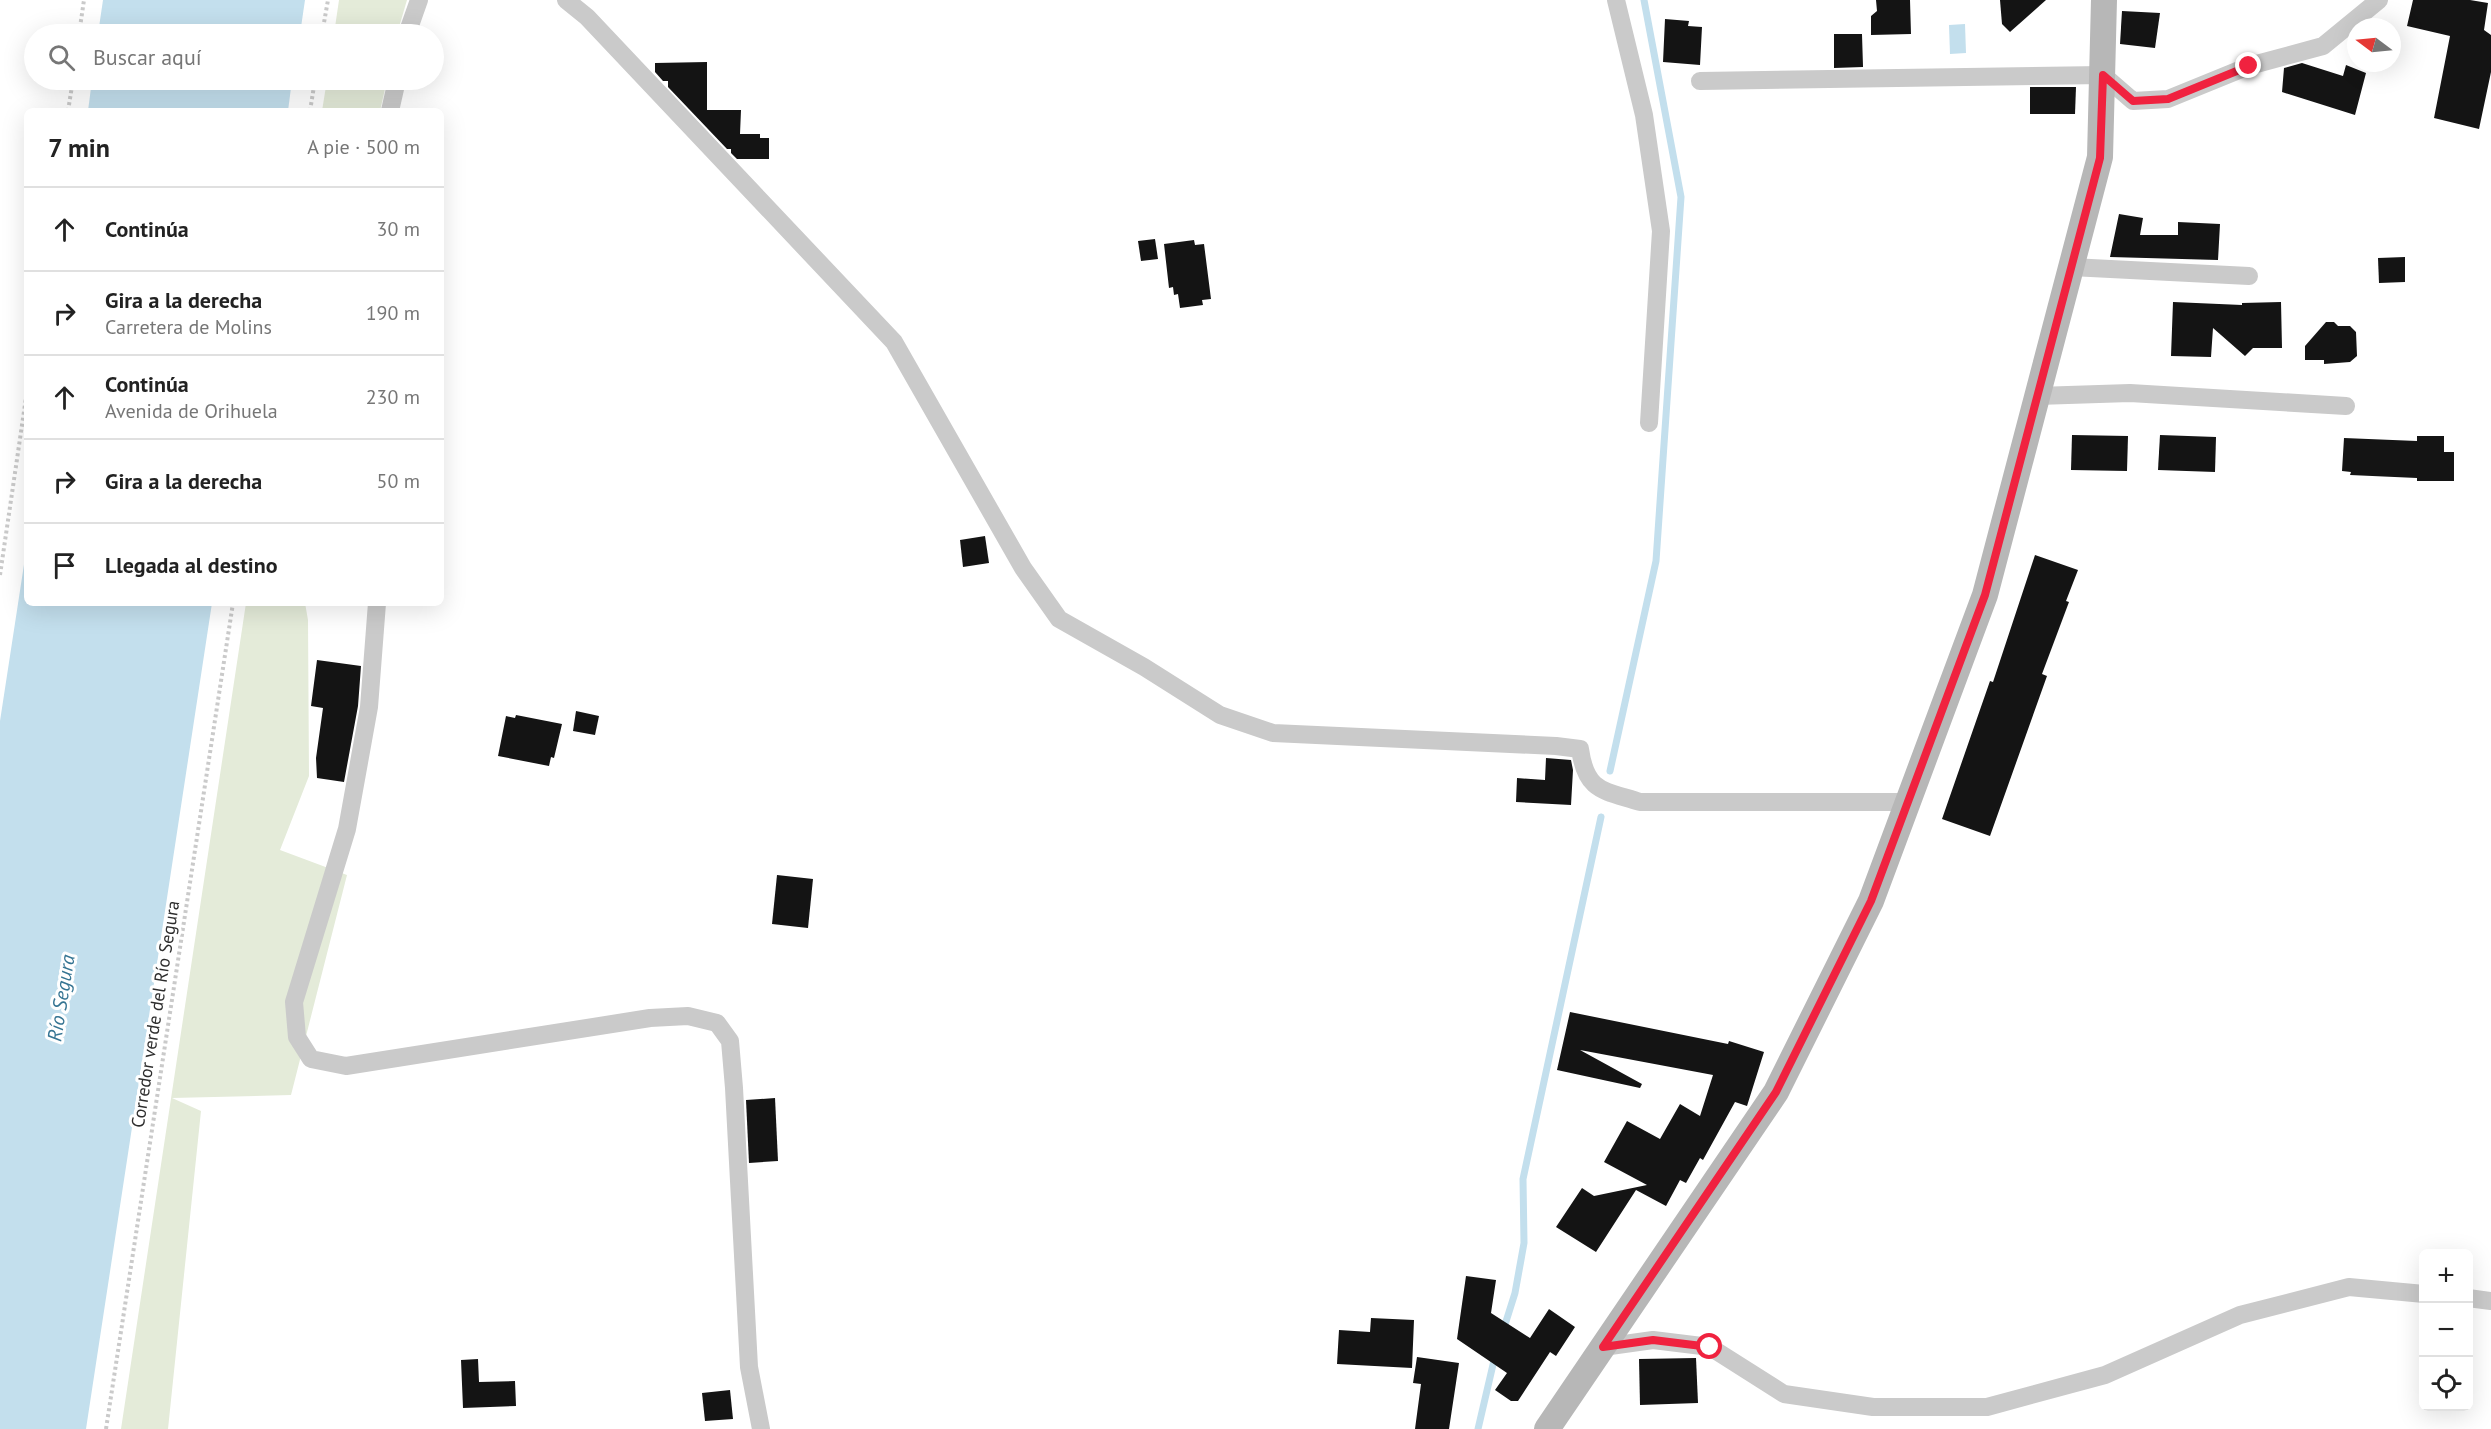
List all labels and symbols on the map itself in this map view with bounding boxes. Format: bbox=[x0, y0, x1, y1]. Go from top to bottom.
north arrow bbox=[2347, 18, 2401, 72]
route end bbox=[2235, 52, 2261, 78]
street label: Corredor verde del Río Segura bbox=[126, 899, 184, 1129]
water label: Río Segura bbox=[41, 953, 81, 1043]
route start bbox=[1696, 1333, 1722, 1359]

